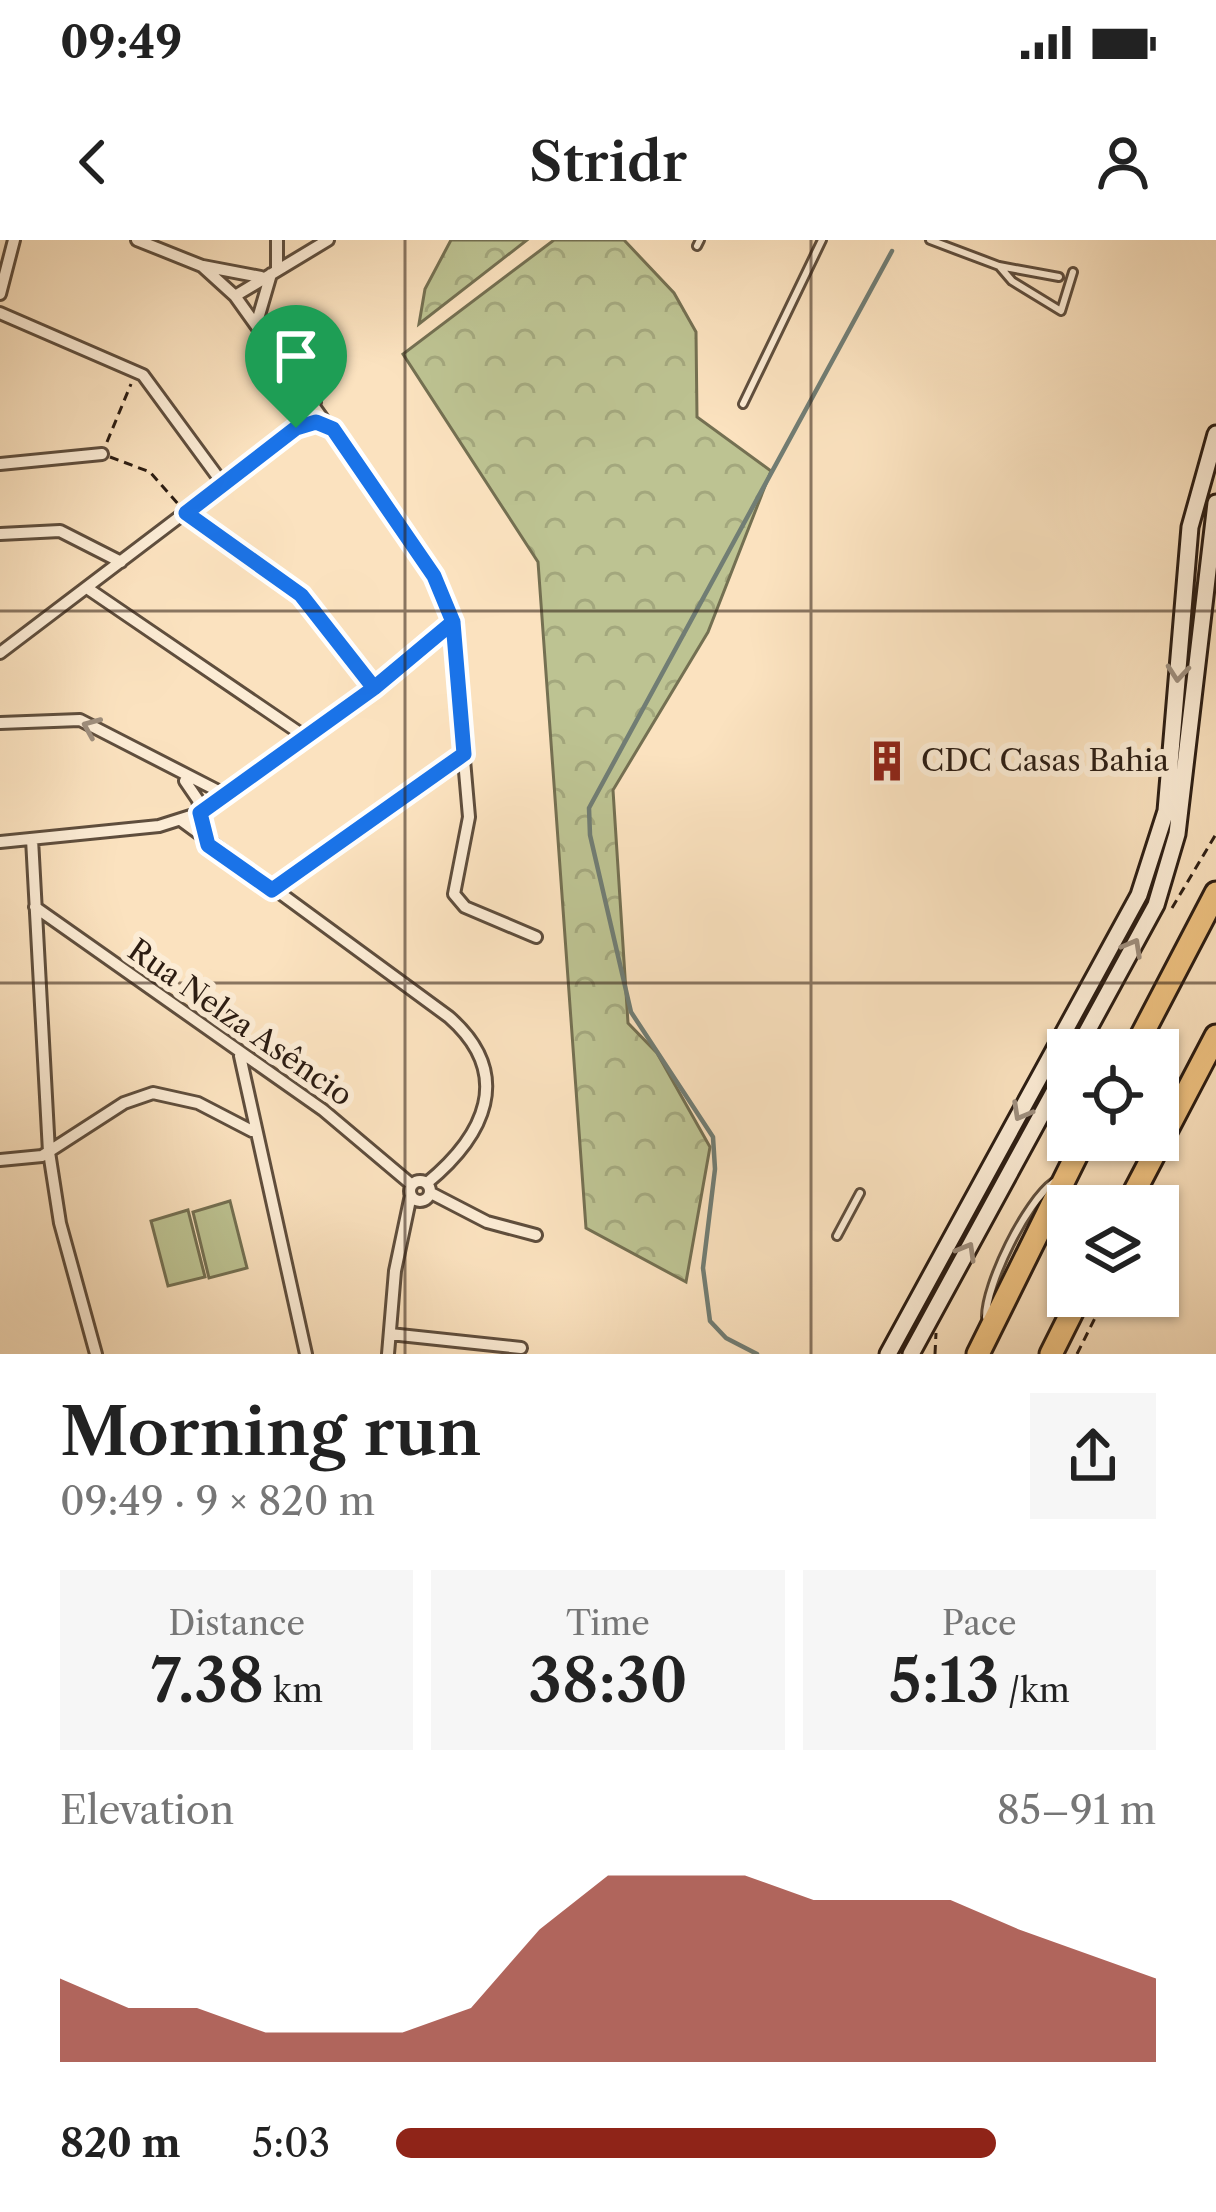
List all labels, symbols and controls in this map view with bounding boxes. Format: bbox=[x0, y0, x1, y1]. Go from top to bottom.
text: 09:49 bbox=[60, 14, 182, 70]
icon: back bbox=[60, 129, 126, 195]
text: Stridr bbox=[529, 129, 687, 195]
icon: person bbox=[1090, 129, 1156, 195]
pin bbox=[245, 305, 347, 428]
icon: arrive bbox=[263, 323, 329, 389]
one-way arrow bbox=[1166, 664, 1192, 683]
one-way arrow bbox=[82, 717, 103, 741]
building icon: CDC Casas Bahia bbox=[864, 738, 910, 784]
place label: CDC Casas Bahia bbox=[921, 742, 1169, 779]
street label: Rua Nelza Asêncio bbox=[121, 931, 360, 1114]
one-way arrow bbox=[1119, 939, 1142, 960]
map controls bbox=[1047, 1029, 1179, 1317]
button: locate bbox=[1047, 1029, 1179, 1161]
one-way arrow bbox=[1012, 1099, 1035, 1121]
button: layers bbox=[1047, 1185, 1179, 1317]
one-way arrow bbox=[953, 1242, 976, 1264]
text: Morning run bbox=[60, 1391, 481, 1472]
button: share bbox=[1030, 1393, 1156, 1519]
text: 09:49 · 9 × 820 m bbox=[60, 1477, 375, 1525]
text: Distance bbox=[168, 1603, 305, 1644]
text: Time bbox=[566, 1603, 650, 1644]
text: Pace bbox=[942, 1603, 1017, 1644]
text: 7.38 bbox=[150, 1644, 264, 1718]
text: 38:30 bbox=[528, 1644, 688, 1718]
text: 5:13 bbox=[889, 1644, 999, 1718]
text: km bbox=[264, 1670, 323, 1711]
text: /km bbox=[999, 1670, 1070, 1711]
text: Elevation bbox=[60, 1786, 234, 1834]
text: 85–91 m bbox=[997, 1786, 1156, 1834]
text: 820 m bbox=[60, 2119, 181, 2167]
text: 5:03 bbox=[252, 2119, 330, 2167]

